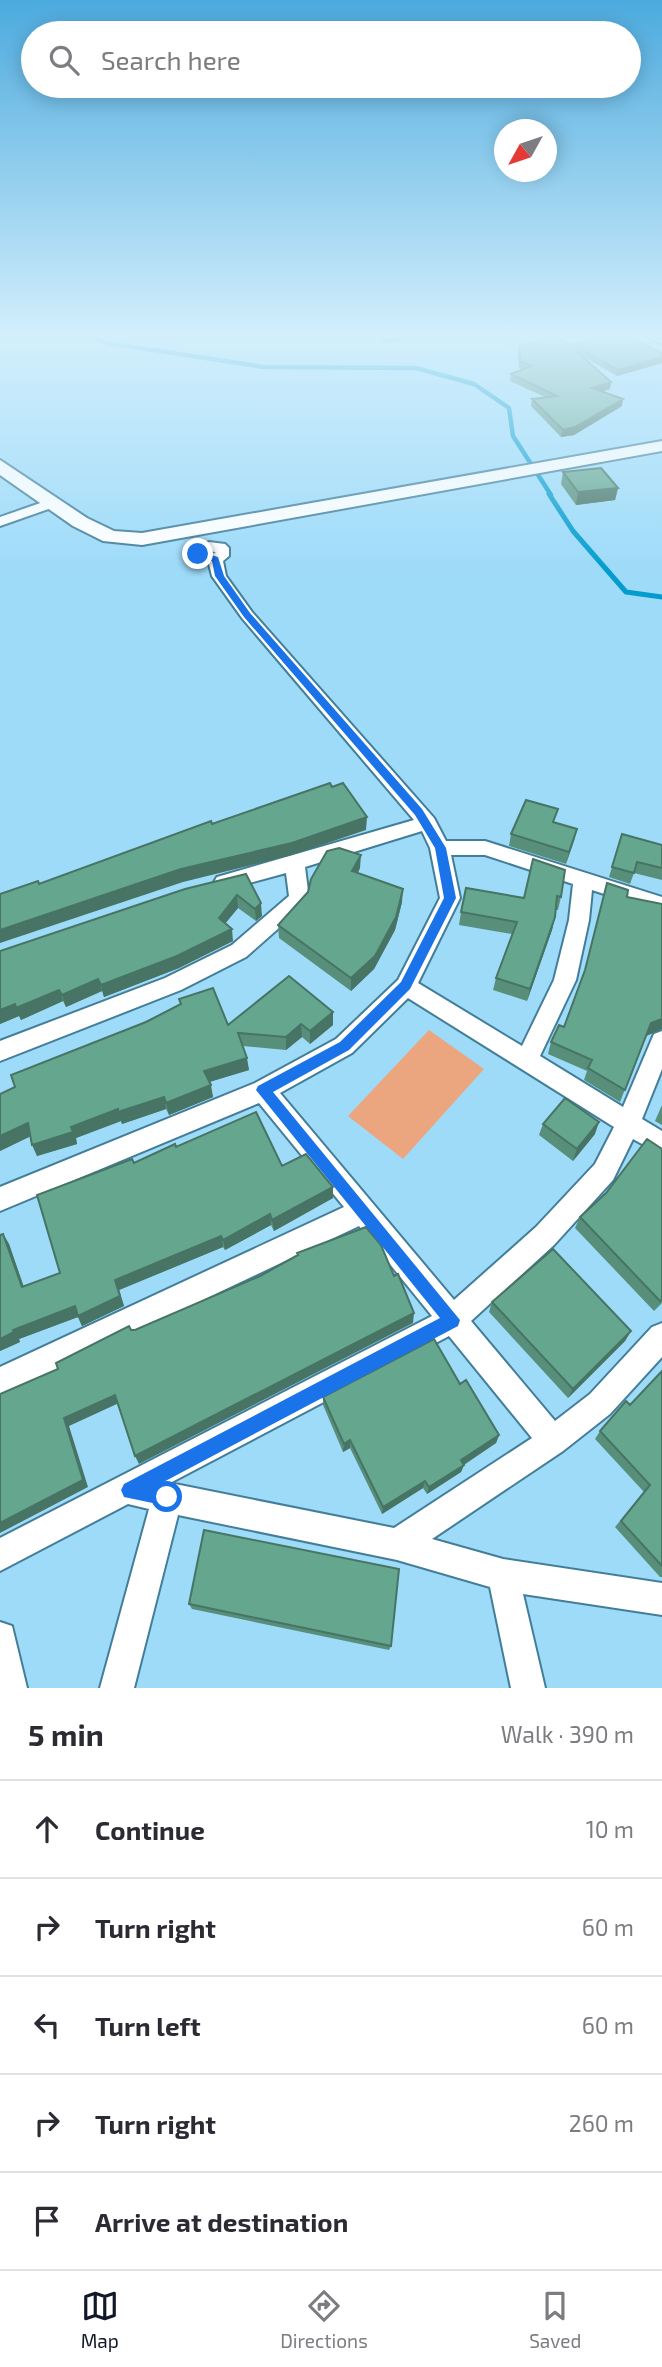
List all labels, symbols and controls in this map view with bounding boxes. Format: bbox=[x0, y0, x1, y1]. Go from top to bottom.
search box bbox=[21, 21, 641, 98]
icon: search bbox=[45, 41, 83, 79]
text: Search here bbox=[101, 44, 241, 75]
north arrow bbox=[494, 119, 557, 182]
route end bbox=[182, 538, 213, 569]
route start bbox=[151, 1481, 182, 1512]
text: 5 min bbox=[28, 1716, 104, 1752]
text: Walk · 390 m bbox=[501, 1720, 634, 1748]
icon: ahead bbox=[28, 1810, 66, 1848]
text: Continue bbox=[95, 1814, 205, 1845]
text: 10 m bbox=[586, 1815, 634, 1843]
icon: right bbox=[28, 1908, 66, 1946]
text: Turn right bbox=[95, 1912, 216, 1943]
text: 60 m bbox=[582, 1913, 634, 1941]
icon: left bbox=[28, 2006, 66, 2044]
text: Turn left bbox=[95, 2010, 201, 2041]
text: 60 m bbox=[582, 2011, 634, 2039]
icon: right bbox=[28, 2104, 66, 2142]
text: Turn right bbox=[95, 2108, 216, 2139]
text: 260 m bbox=[569, 2109, 634, 2137]
icon: arrive bbox=[28, 2202, 66, 2240]
text: Arrive at destination bbox=[95, 2206, 348, 2237]
tab: Map bbox=[81, 2287, 119, 2352]
tab: Directions bbox=[280, 2287, 368, 2352]
tab: Saved bbox=[529, 2287, 581, 2352]

